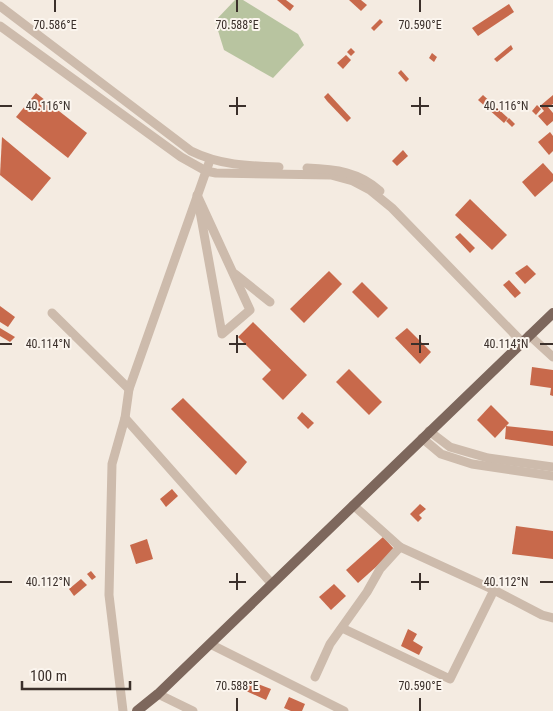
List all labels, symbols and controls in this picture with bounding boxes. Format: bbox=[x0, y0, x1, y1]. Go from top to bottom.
text: 70.586°E bbox=[33, 18, 77, 32]
text: 70.588°E bbox=[215, 18, 259, 32]
text: 70.590°E bbox=[398, 18, 442, 32]
text: 40.116°N bbox=[26, 99, 70, 113]
text: 40.116°N bbox=[484, 99, 528, 113]
text: 40.114°N bbox=[26, 337, 70, 351]
text: 40.114°N bbox=[484, 337, 528, 351]
text: 40.112°N bbox=[26, 575, 70, 589]
text: 40.112°N bbox=[484, 575, 528, 589]
scale bar bbox=[22, 658, 130, 690]
text: 100 m bbox=[30, 667, 67, 685]
text: 70.588°E bbox=[215, 679, 259, 693]
text: 70.590°E bbox=[398, 679, 442, 693]

